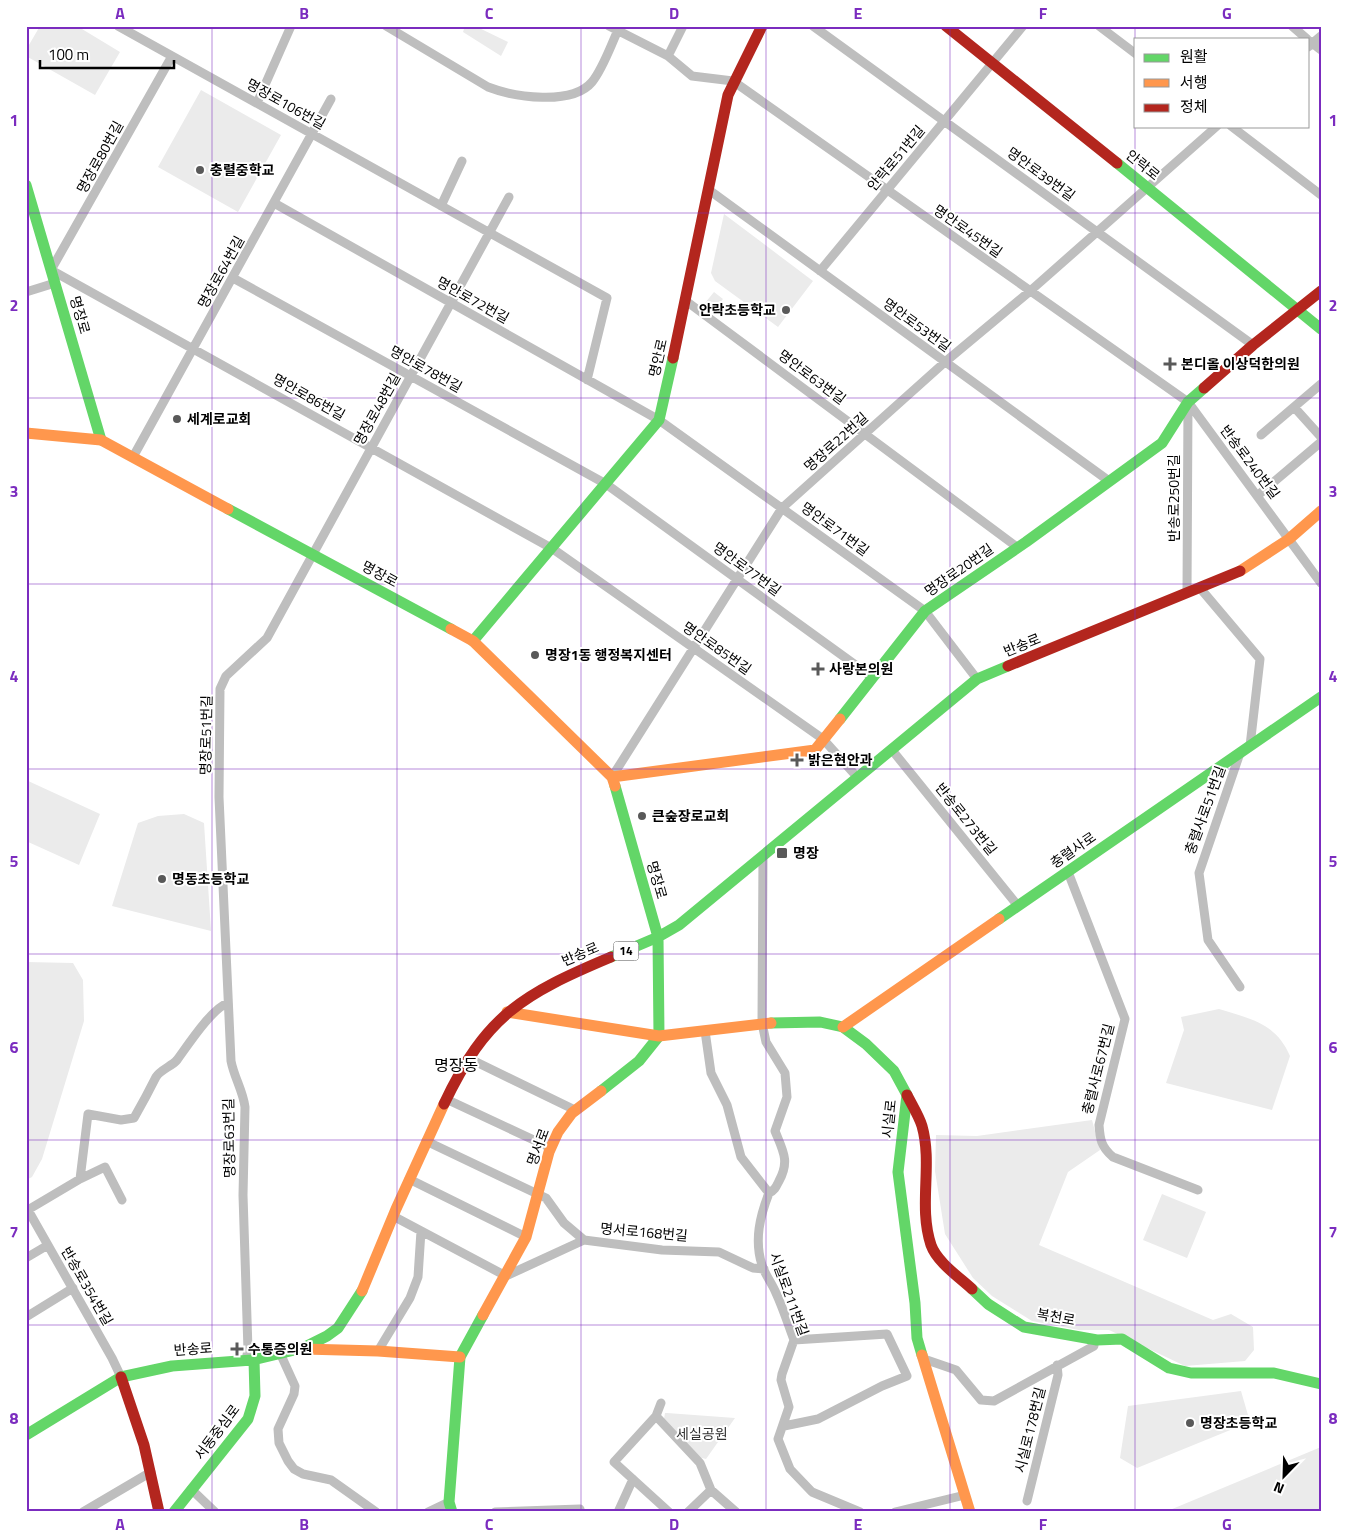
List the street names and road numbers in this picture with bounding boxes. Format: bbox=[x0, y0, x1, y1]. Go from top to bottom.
street label: 명장로106번길 bbox=[243, 73, 330, 134]
street label: 명장로80번길 bbox=[71, 117, 128, 197]
street label: 안락로51번길 bbox=[862, 120, 929, 195]
street label: 명안로39번길 bbox=[1003, 142, 1080, 206]
street label: 안락로 bbox=[1122, 144, 1165, 185]
street label: 명안로45번길 bbox=[929, 199, 1007, 262]
street label: 명장로64번길 bbox=[192, 232, 249, 312]
street label: 명안로72번길 bbox=[433, 271, 513, 328]
street label: 명장로 bbox=[65, 293, 96, 336]
street label: 명안로53번길 bbox=[879, 293, 956, 357]
street label: 명안로 bbox=[643, 337, 672, 379]
street label: 명안로78번길 bbox=[386, 340, 466, 397]
street label: 명안로63번길 bbox=[774, 344, 851, 409]
street label: 명안로86번길 bbox=[269, 368, 349, 425]
street label: 명장로48번길 bbox=[348, 369, 405, 449]
street label: 명장로22번길 bbox=[799, 407, 872, 476]
street label: 반송로240번길 bbox=[1216, 420, 1285, 503]
street label: 반송로250번길 bbox=[1163, 454, 1184, 542]
street label: 명안로71번길 bbox=[797, 497, 874, 561]
street label: 명안로77번길 bbox=[709, 537, 786, 601]
street label: 명장로20번길 bbox=[920, 538, 998, 601]
street label: 명장로 bbox=[358, 555, 402, 592]
street label: 명안로85번길 bbox=[678, 616, 756, 679]
street label: 반송로 bbox=[1000, 628, 1044, 662]
street label: 명장로51번길 bbox=[194, 695, 217, 775]
street label: 충렬사로51번길 bbox=[1179, 763, 1230, 857]
street label: 반송로273번길 bbox=[931, 778, 1002, 859]
street label: 충렬사로 bbox=[1046, 826, 1100, 873]
street label: 명장로 bbox=[642, 858, 673, 901]
street label: 반송로 bbox=[558, 936, 602, 971]
road number: 14 bbox=[614, 941, 638, 960]
street label: 충렬사로67번길 bbox=[1076, 1021, 1119, 1117]
street label: 명장로63번길 bbox=[217, 1098, 240, 1178]
street label: 시실로 bbox=[876, 1099, 901, 1139]
street label: 명서로 bbox=[521, 1125, 554, 1169]
street label: 명서로168번길 bbox=[599, 1217, 689, 1246]
street label: 반송로354번길 bbox=[56, 1242, 119, 1329]
street label: 시실로211번길 bbox=[765, 1249, 814, 1339]
street label: 복천로 bbox=[1035, 1303, 1077, 1330]
street label: 반송로 bbox=[173, 1337, 213, 1360]
street label: 시실로178번길 bbox=[1009, 1385, 1050, 1475]
street label: 서동중심로 bbox=[189, 1400, 244, 1464]

